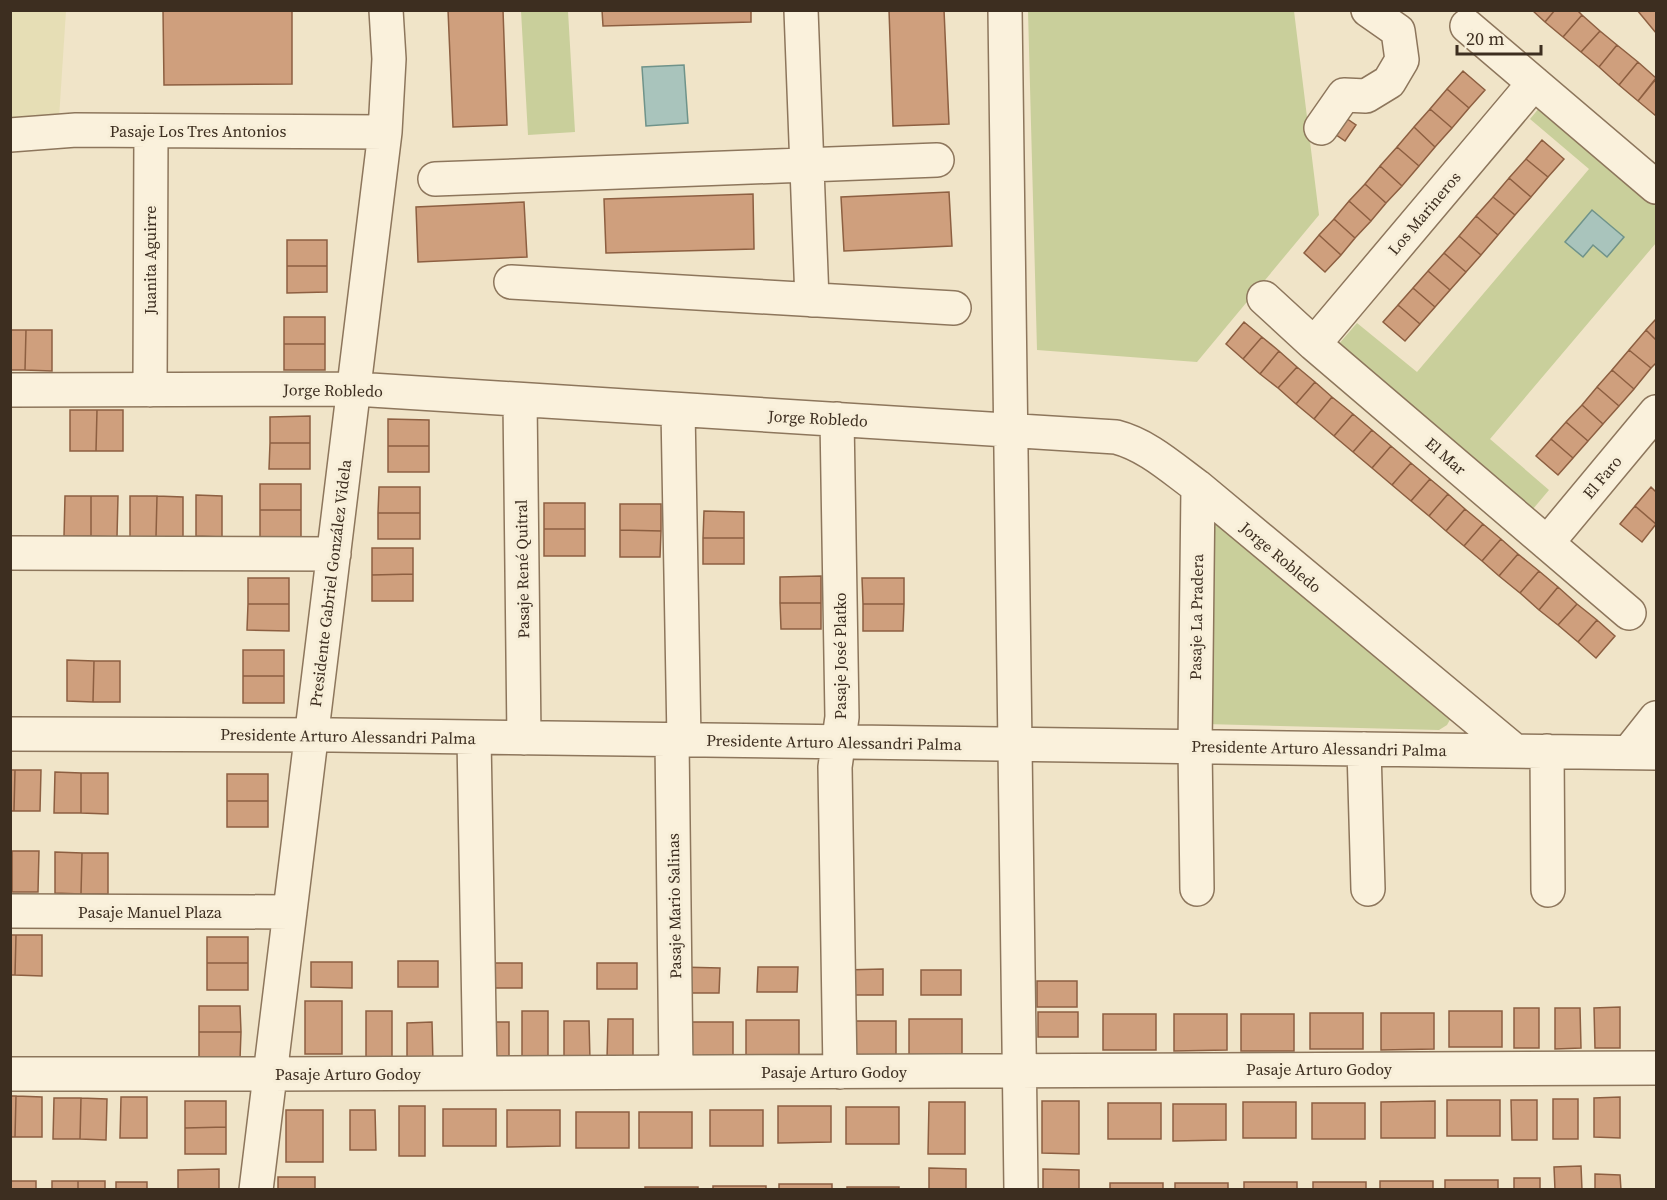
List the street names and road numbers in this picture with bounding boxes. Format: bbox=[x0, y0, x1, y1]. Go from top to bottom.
street label: Pasaje Los Tres Antonios bbox=[110, 120, 286, 142]
street label: Los Marineros bbox=[1383, 166, 1466, 259]
street label: Juanita Aguirre bbox=[139, 206, 161, 315]
street label: Jorge Robledo bbox=[282, 378, 383, 402]
street label: Jorge Robledo bbox=[767, 404, 869, 432]
street label: El Mar bbox=[1421, 432, 1471, 480]
street label: El Faro bbox=[1577, 451, 1627, 503]
street label: Presidente Gabriel González Videla bbox=[304, 457, 356, 708]
street label: Pasaje René Quitral bbox=[510, 499, 534, 639]
street label: Jorge Robledo bbox=[1235, 516, 1326, 598]
street label: Pasaje La Pradera bbox=[1184, 553, 1208, 680]
street label: Pasaje José Platko bbox=[829, 592, 851, 719]
street label: Presidente Arturo Alessandri Palma bbox=[220, 723, 477, 749]
street label: Presidente Arturo Alessandri Palma bbox=[706, 729, 963, 755]
street label: Presidente Arturo Alessandri Palma bbox=[1191, 735, 1448, 761]
street label: Pasaje Mario Salinas bbox=[662, 833, 686, 979]
street label: Pasaje Manuel Plaza bbox=[78, 901, 223, 923]
street label: Pasaje Arturo Godoy bbox=[1246, 1058, 1393, 1080]
street label: Pasaje Arturo Godoy bbox=[761, 1061, 908, 1083]
street label: Pasaje Arturo Godoy bbox=[275, 1063, 422, 1085]

